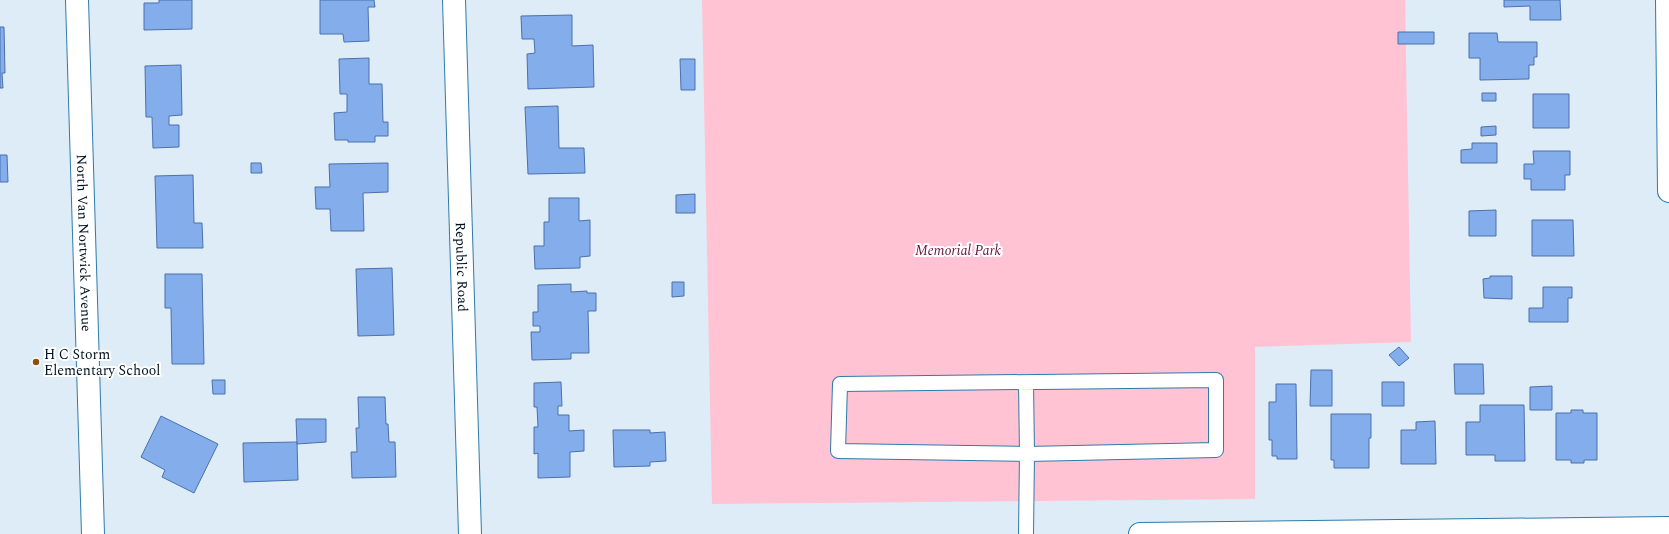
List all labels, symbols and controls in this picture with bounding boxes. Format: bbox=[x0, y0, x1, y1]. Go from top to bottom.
street label: North Van Nortwick Avenue bbox=[71, 154, 97, 332]
street label: Republic Road bbox=[450, 222, 473, 312]
park label: Memorial Park bbox=[915, 240, 1002, 261]
place label: H C Storm Elementary School bbox=[44, 344, 160, 381]
marker: H C Storm Elementary School bbox=[31, 357, 41, 367]

